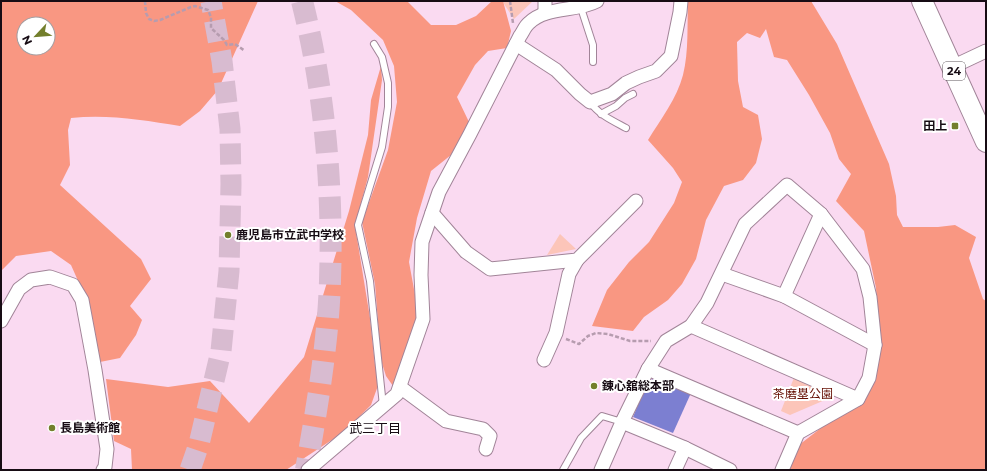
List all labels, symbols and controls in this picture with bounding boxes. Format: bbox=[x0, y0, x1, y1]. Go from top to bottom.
north arrow bbox=[16, 16, 56, 56]
text: N bbox=[19, 33, 35, 47]
road number: 24 bbox=[943, 62, 965, 80]
place label: 田上 bbox=[923, 118, 947, 133]
marker: 田上 bbox=[950, 121, 960, 131]
place label: 鹿児島市立武中学校 bbox=[236, 227, 344, 242]
marker: 鹿児島市立武中学校 bbox=[223, 230, 233, 240]
place label: 錬心舘総本部 bbox=[601, 378, 674, 393]
marker: 錬心舘総本部 bbox=[589, 381, 599, 391]
park label: 茶磨塁公園 bbox=[773, 386, 833, 401]
place label: 長島美術館 bbox=[60, 420, 120, 435]
district label: 武三丁目 bbox=[349, 420, 401, 436]
marker: 長島美術館 bbox=[47, 423, 57, 433]

